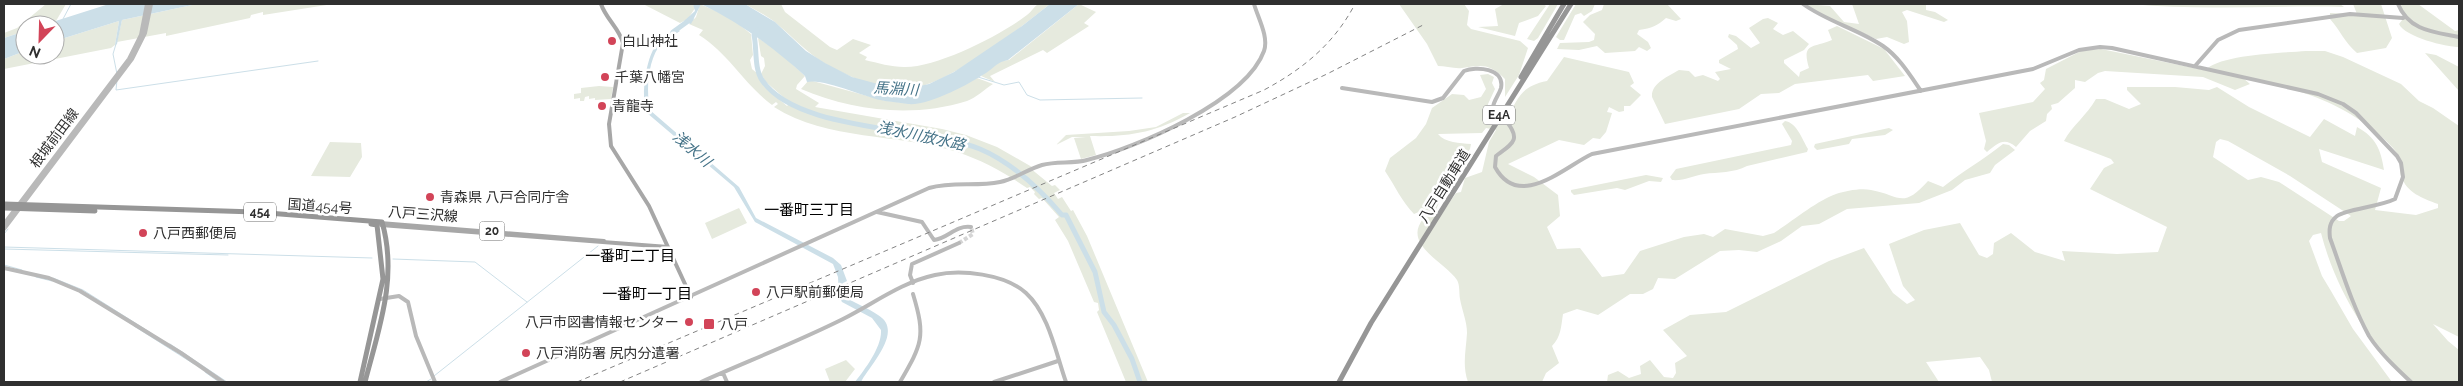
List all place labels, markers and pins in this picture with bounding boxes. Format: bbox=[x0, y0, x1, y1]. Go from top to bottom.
place label: 白山神社 bbox=[622, 33, 678, 49]
marker: 白山神社 bbox=[606, 35, 618, 47]
place label: 千葉八幡宮 bbox=[615, 69, 685, 85]
marker: 千葉八幡宮 bbox=[599, 71, 611, 83]
place label: 青龍寺 bbox=[612, 98, 654, 114]
marker: 青龍寺 bbox=[596, 100, 608, 112]
place label: 青森県 八戸合同庁舎 bbox=[440, 189, 570, 205]
marker: 青森県 八戸合同庁舎 bbox=[424, 191, 436, 203]
place label: 八戸西郵便局 bbox=[153, 225, 237, 241]
marker: 八戸西郵便局 bbox=[137, 227, 149, 239]
place label: 八戸駅前郵便局 bbox=[766, 284, 864, 300]
marker: 八戸駅前郵便局 bbox=[750, 286, 762, 298]
place label: 八戸市図書情報センター bbox=[525, 314, 679, 330]
marker: 八戸市図書情報センター bbox=[683, 316, 695, 328]
place label: 八戸 bbox=[720, 316, 748, 332]
marker: 八戸 bbox=[702, 317, 716, 331]
place label: 八戸消防署 尻内分遣署 bbox=[536, 345, 680, 361]
marker: 八戸消防署 尻内分遣署 bbox=[520, 347, 532, 359]

